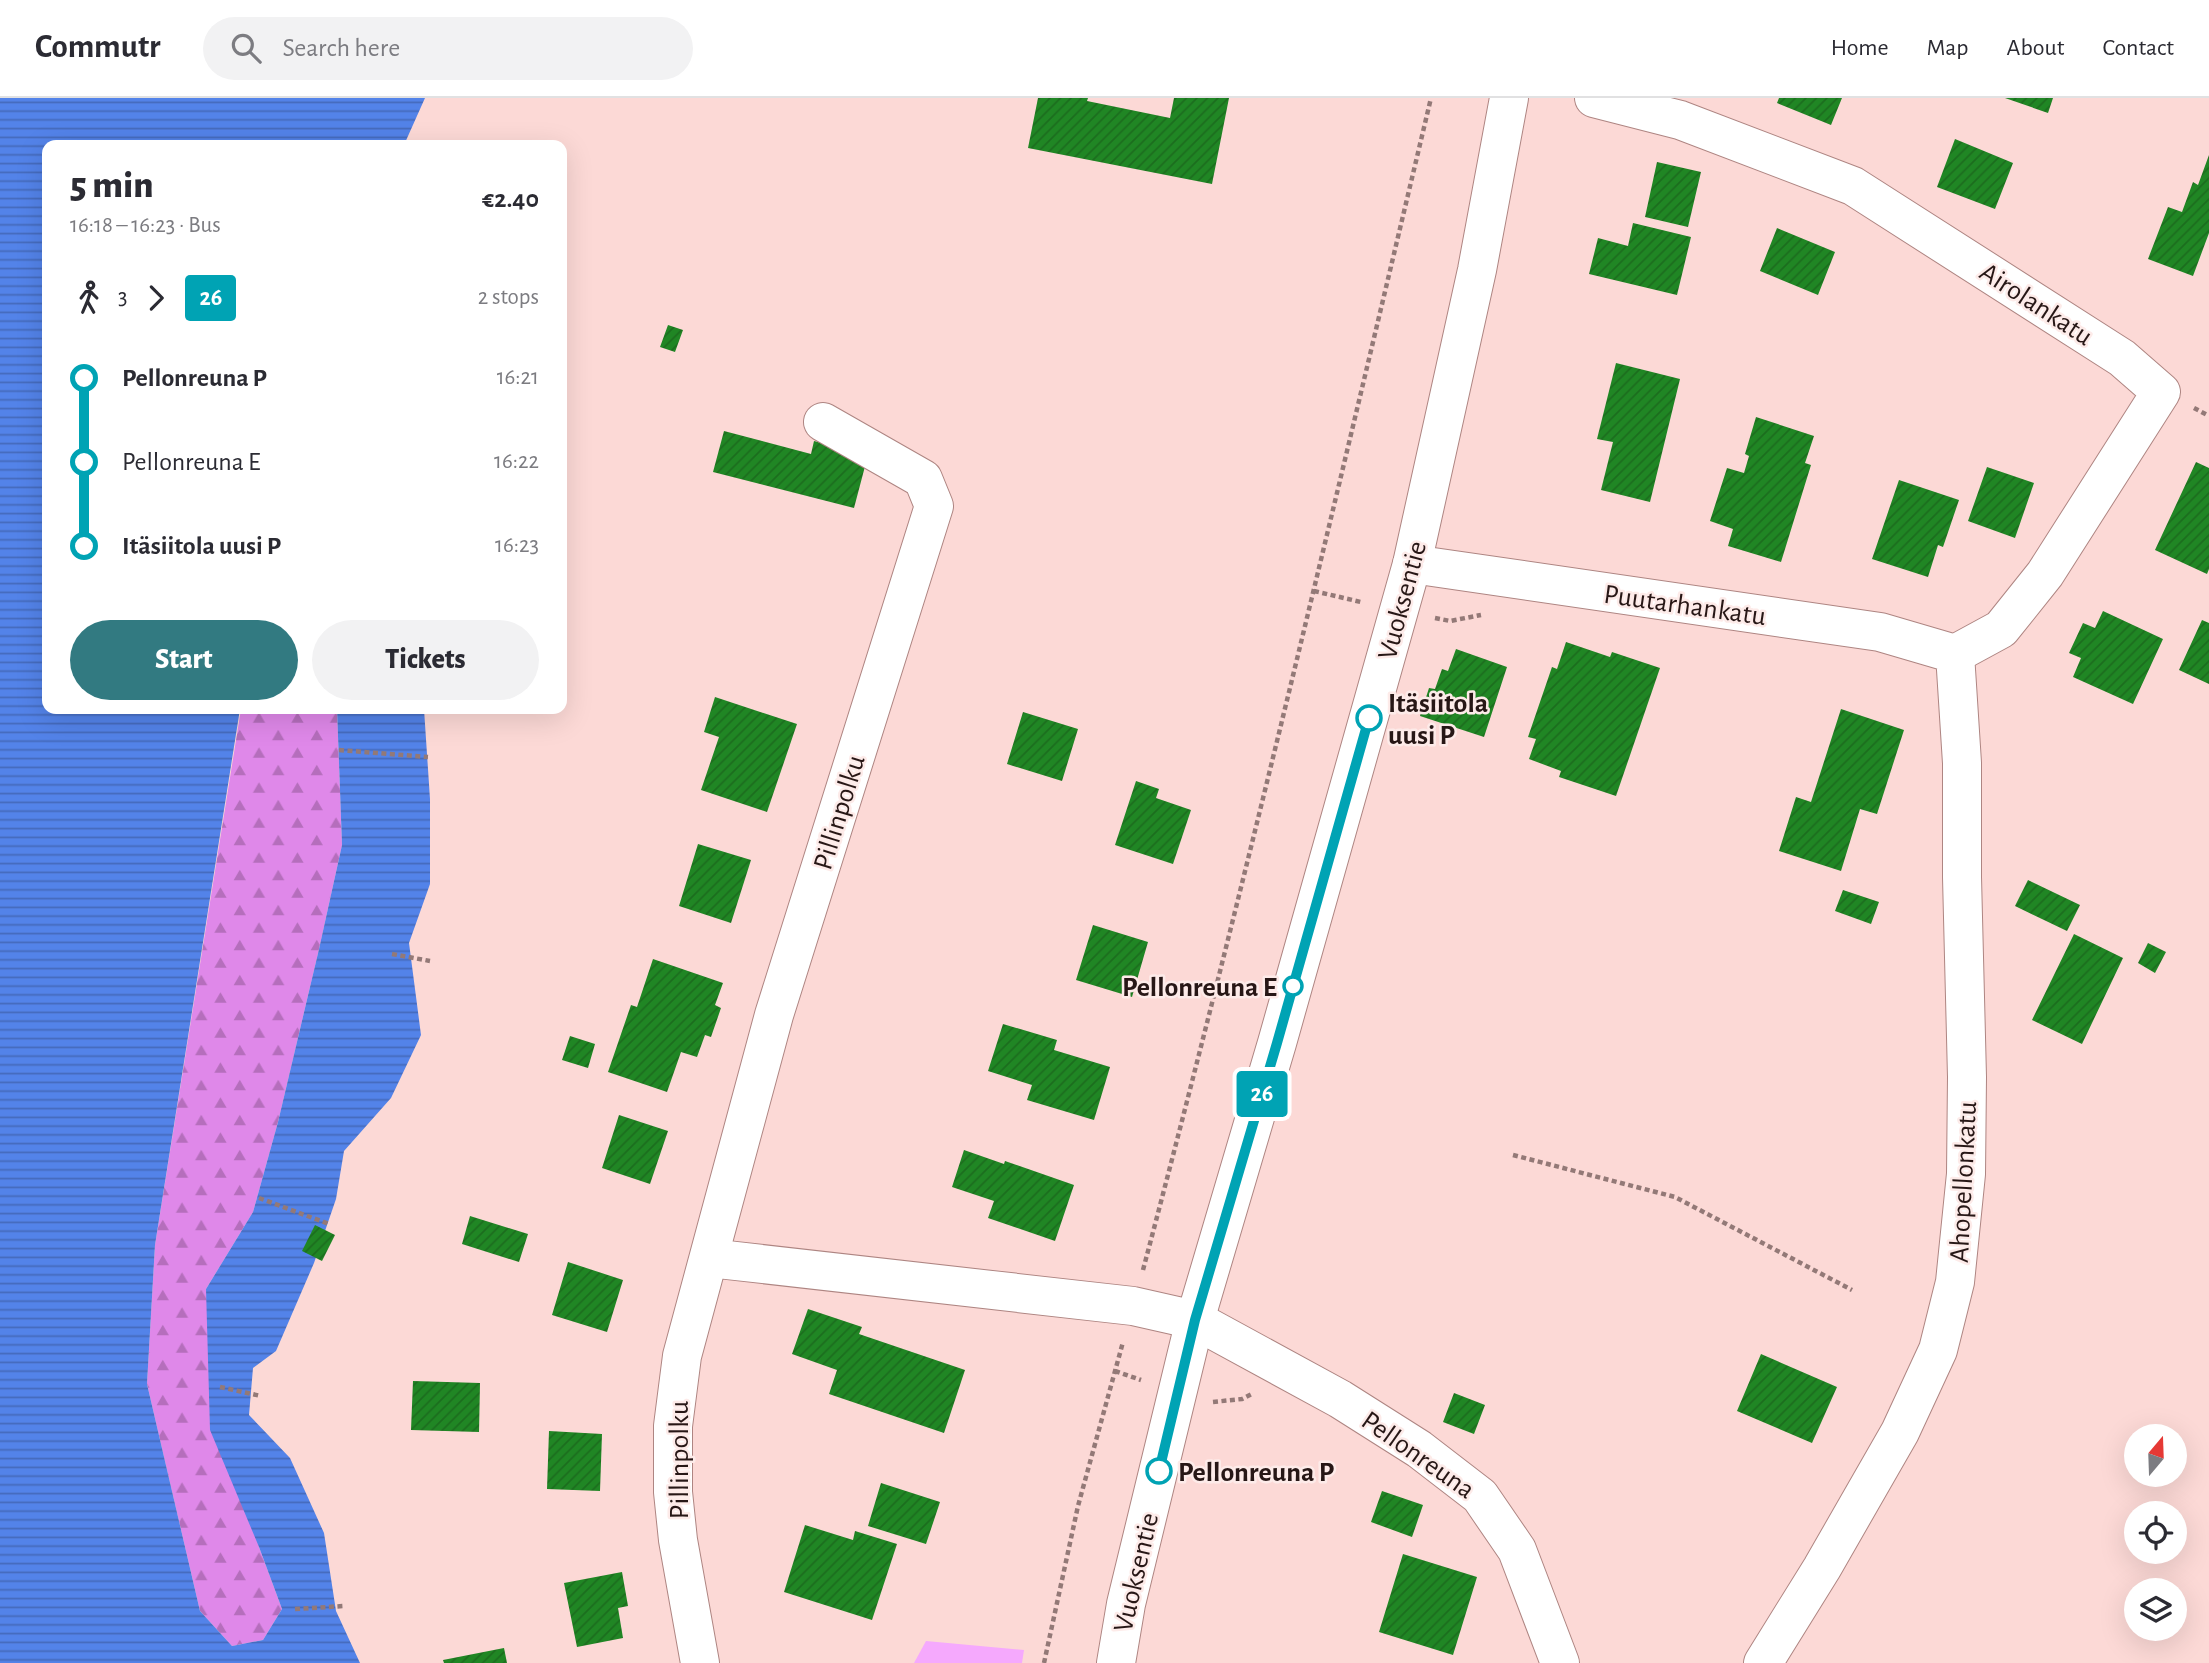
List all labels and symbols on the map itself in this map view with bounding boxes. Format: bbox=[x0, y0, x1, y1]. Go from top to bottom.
street label: Airolankatu bbox=[1975, 258, 2097, 351]
street label: Vuoksentie bbox=[1374, 538, 1432, 663]
street label: Puutarhankatu bbox=[1602, 581, 1768, 631]
place label: Itäsiitola uusi P bbox=[1388, 690, 1488, 750]
marker: Itäsiitola uusi P bbox=[1356, 705, 1382, 731]
street label: Pillinpolku bbox=[809, 752, 871, 873]
place label: Pellonreuna E bbox=[1122, 974, 1277, 1002]
marker: Pellonreuna E bbox=[1283, 976, 1303, 996]
line badge: 26 bbox=[1230, 1071, 1294, 1117]
street label: Ahopellonkatu bbox=[1946, 1101, 1982, 1264]
street label: Pillinpolku bbox=[666, 1401, 694, 1519]
street label: Pellonreuna bbox=[1356, 1407, 1480, 1505]
north arrow bbox=[2124, 1424, 2188, 1488]
marker: Pellonreuna P bbox=[1146, 1458, 1172, 1484]
place label: Pellonreuna P bbox=[1178, 1459, 1334, 1487]
street label: Vuoksentie bbox=[1110, 1510, 1164, 1635]

